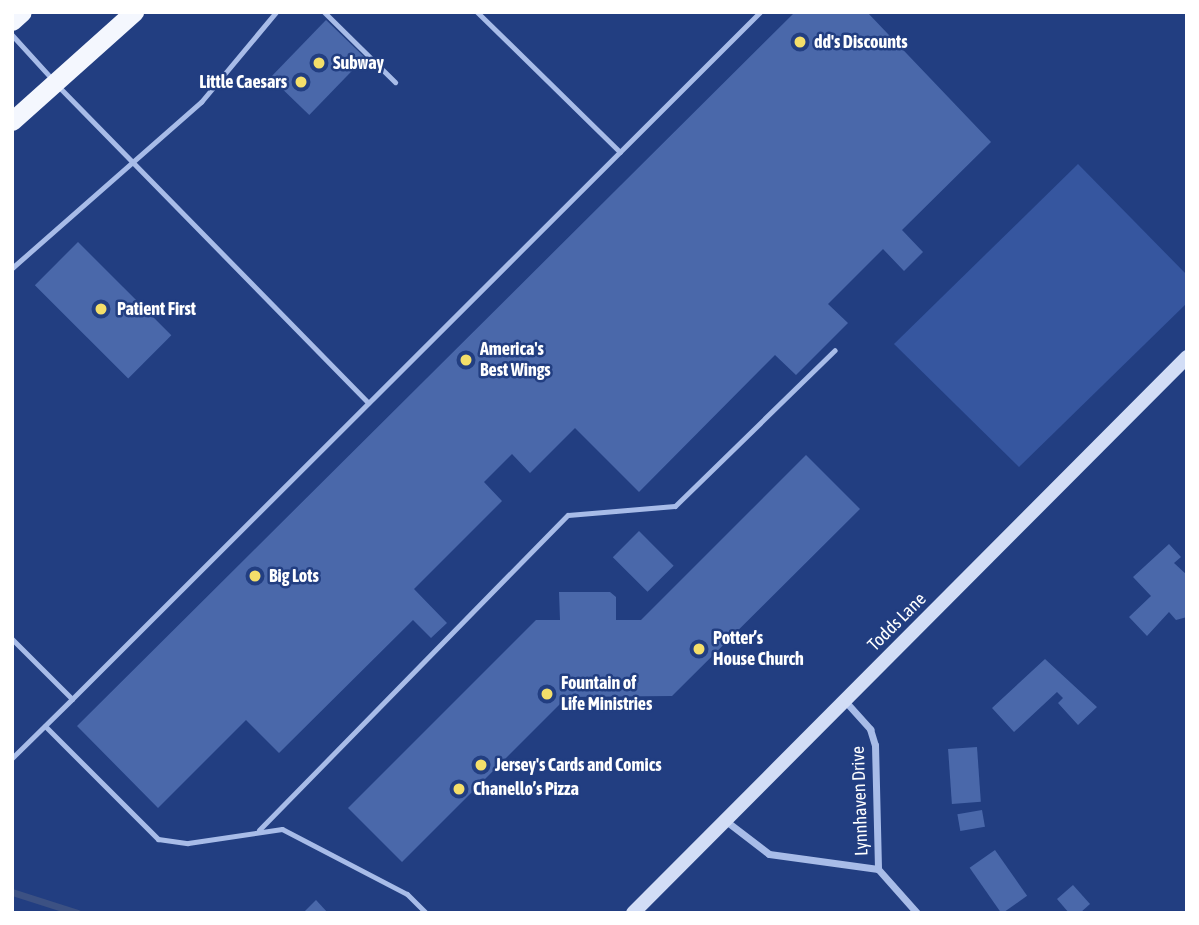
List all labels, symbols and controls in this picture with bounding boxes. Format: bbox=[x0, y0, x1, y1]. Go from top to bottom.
place label: dd's Discounts bbox=[814, 31, 907, 53]
marker: dd's Discounts bbox=[792, 34, 808, 50]
place label: Subway bbox=[333, 52, 384, 74]
marker: Subway bbox=[311, 55, 327, 71]
place label: Little Caesars bbox=[199, 71, 287, 93]
marker: Little Caesars bbox=[293, 74, 309, 90]
place label: Patient First bbox=[117, 298, 196, 320]
marker: Patient First bbox=[91, 299, 111, 319]
place label: America's Best Wings bbox=[480, 339, 551, 382]
marker: America's Best Wings bbox=[458, 352, 474, 368]
place label: Big Lots bbox=[269, 565, 319, 587]
marker: Big Lots bbox=[247, 568, 263, 584]
street label: Todds Lane bbox=[863, 588, 931, 656]
place label: Potter’s House Church bbox=[713, 628, 804, 670]
marker: Potter’s House Church bbox=[691, 641, 707, 657]
place label: Fountain of Life Ministries bbox=[561, 673, 652, 716]
marker: Fountain of Life Ministries bbox=[539, 686, 555, 702]
street label: Lynnhaven Drive bbox=[847, 746, 873, 856]
place label: Jersey's Cards and Comics bbox=[495, 754, 662, 776]
marker: Jersey's Cards and Comics bbox=[473, 757, 489, 773]
place label: Chanello’s Pizza bbox=[473, 778, 579, 800]
marker: Chanello’s Pizza bbox=[451, 781, 467, 797]

